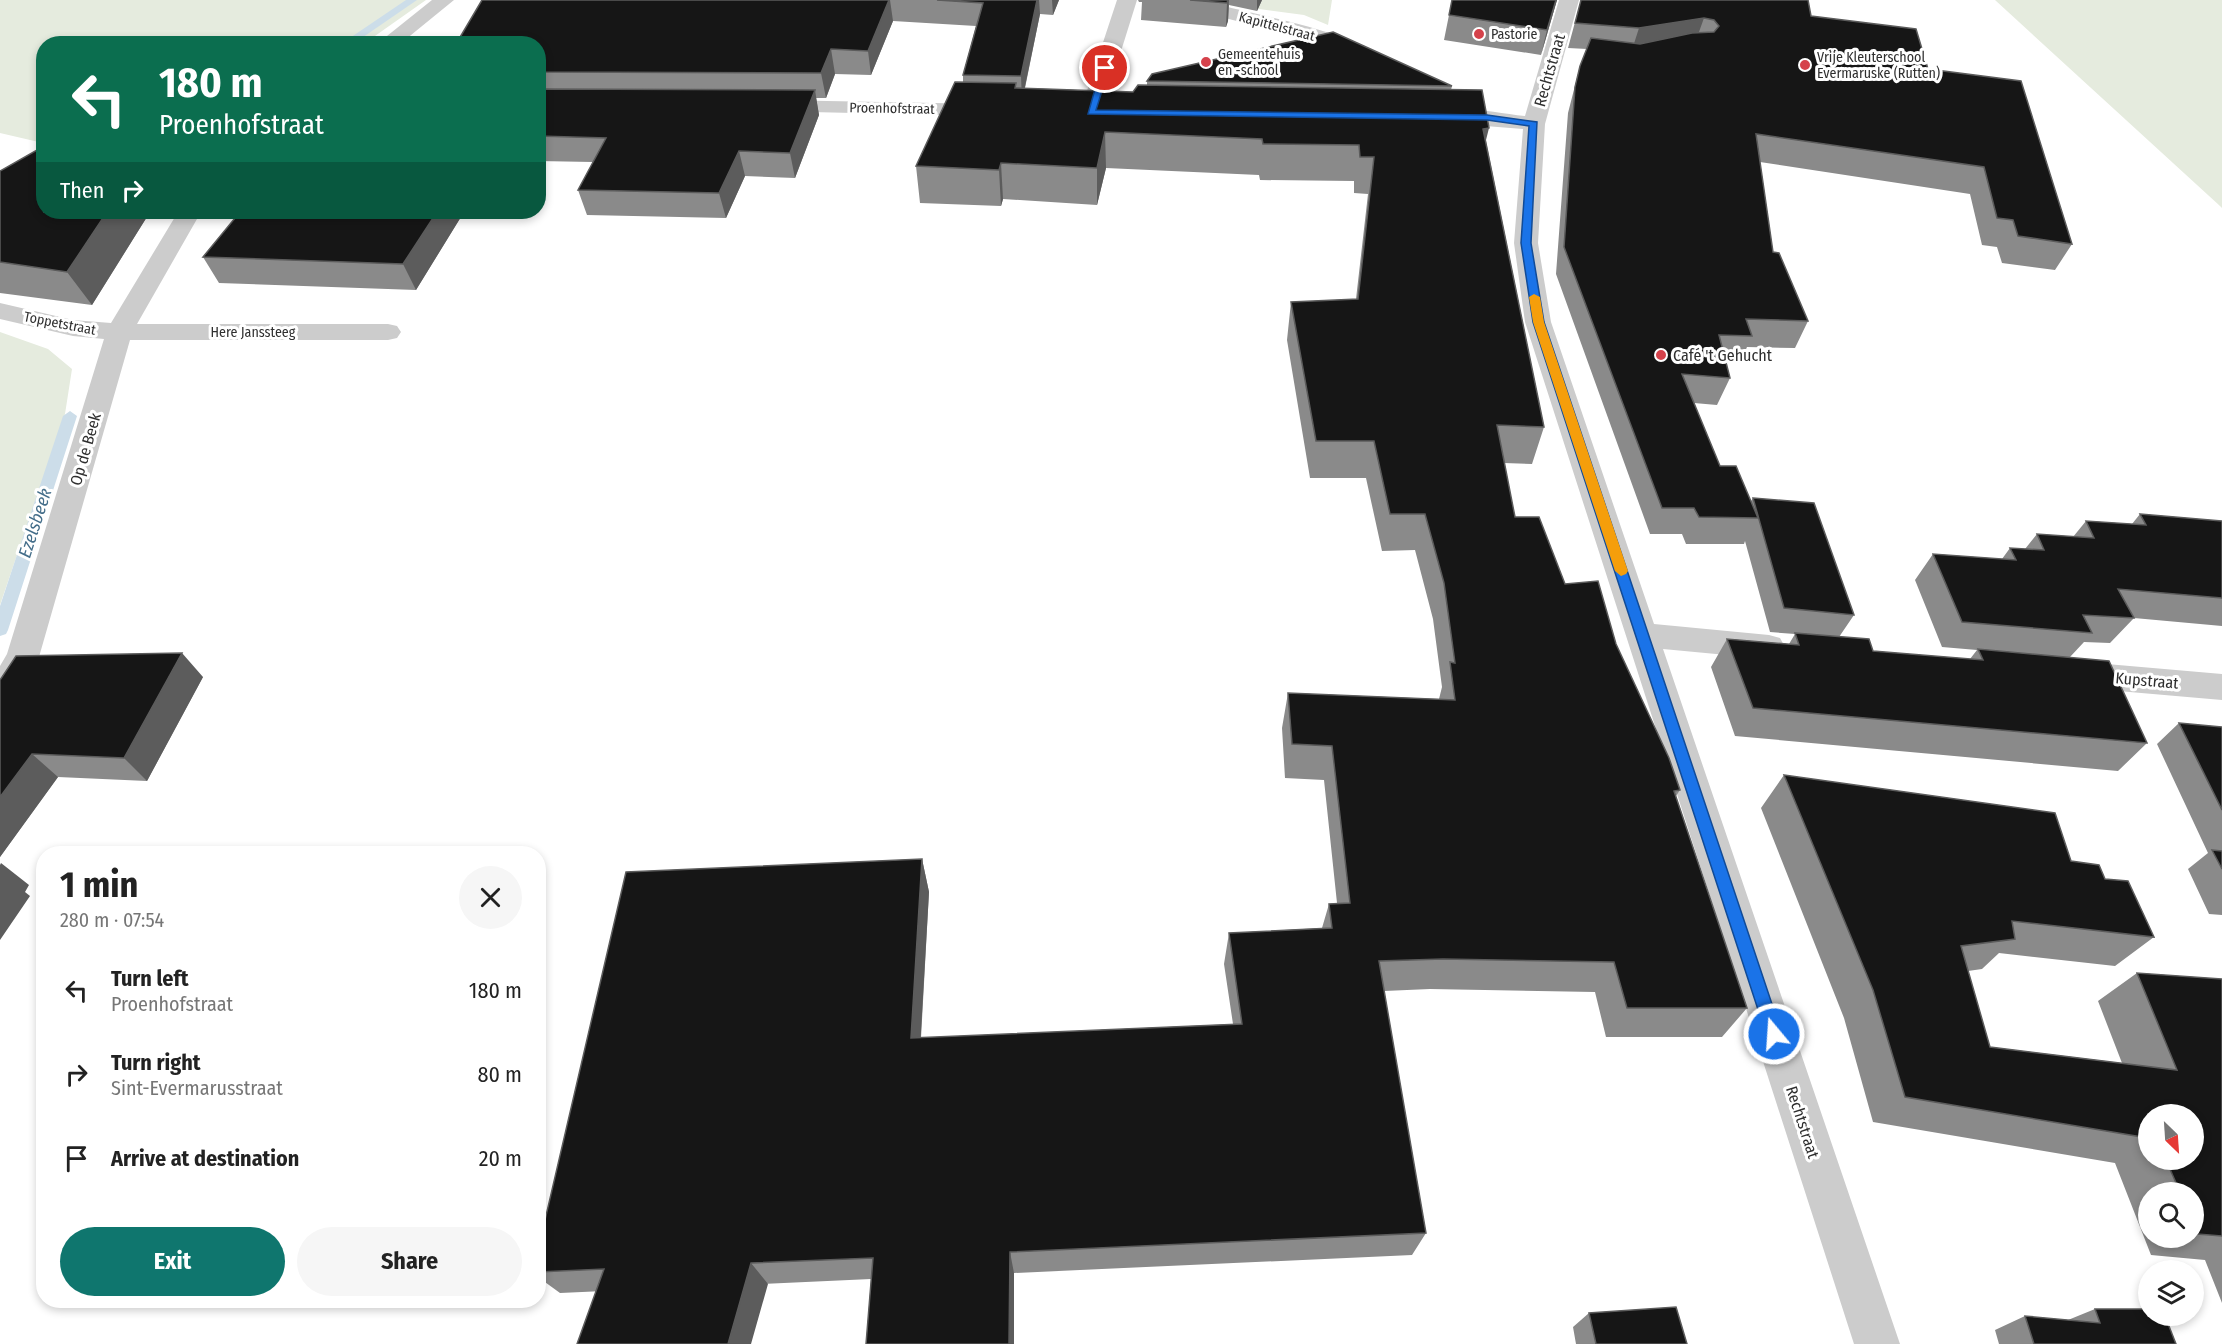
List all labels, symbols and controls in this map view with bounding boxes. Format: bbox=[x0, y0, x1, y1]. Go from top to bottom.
street label: Kapittelstraat bbox=[1237, 8, 1317, 45]
place label: Pastorie bbox=[1491, 26, 1537, 43]
marker: Pastorie bbox=[1472, 27, 1486, 41]
street label: Rechtstraat bbox=[1530, 31, 1569, 109]
pin bbox=[1079, 42, 1130, 93]
place label: Gemeentehuis en -school bbox=[1218, 46, 1300, 79]
place label: Vrije Kleuterschool Evermaruske (Rutten) bbox=[1817, 49, 1940, 82]
icon: arrive bbox=[1088, 51, 1121, 84]
marker: Gemeentehuis en -school bbox=[1199, 55, 1213, 69]
text: 180 m bbox=[159, 58, 263, 108]
marker: Vrije Kleuterschool Evermaruske (Rutten) bbox=[1798, 58, 1812, 72]
icon: left bbox=[60, 60, 138, 138]
street label: Proenhofstraat bbox=[849, 99, 935, 118]
text: Proenhofstraat bbox=[159, 109, 324, 141]
icon: right bbox=[116, 174, 149, 207]
text: Then bbox=[60, 177, 104, 204]
street label: Toppetstraat bbox=[23, 308, 98, 339]
street label: Here Janssteeg bbox=[211, 324, 296, 341]
place label: Café 't Gehucht bbox=[1673, 346, 1773, 365]
marker: Café 't Gehucht bbox=[1654, 348, 1668, 362]
street label: Op de Beek bbox=[66, 410, 105, 488]
water label: Ezelsbeek bbox=[13, 485, 57, 560]
street label: Kupstraat bbox=[2115, 668, 2180, 693]
text: 1 min bbox=[60, 863, 138, 907]
button: close bbox=[459, 866, 522, 929]
text: 280 m · 07:54 bbox=[60, 908, 164, 932]
text: Turn left bbox=[111, 965, 189, 992]
icon: left bbox=[60, 974, 93, 1007]
text: 180 m bbox=[469, 977, 522, 1004]
text: Proenhofstraat bbox=[111, 992, 233, 1016]
position arrow bbox=[1742, 1002, 1806, 1066]
text: Turn right bbox=[111, 1049, 200, 1076]
icon: right bbox=[60, 1058, 93, 1091]
text: 80 m bbox=[477, 1061, 522, 1088]
text: Sint-Evermarusstraat bbox=[111, 1076, 283, 1100]
street label: Rechtstraat bbox=[1782, 1084, 1823, 1161]
north arrow bbox=[2138, 1104, 2204, 1170]
map controls bbox=[2138, 1104, 2204, 1326]
icon: arrive bbox=[60, 1142, 93, 1175]
text: Arrive at destination bbox=[111, 1145, 299, 1172]
text: 20 m bbox=[479, 1145, 522, 1172]
button: search bbox=[2138, 1182, 2204, 1248]
button: Exit bbox=[60, 1227, 285, 1296]
button: Share bbox=[297, 1227, 522, 1296]
button: layers bbox=[2138, 1260, 2204, 1326]

